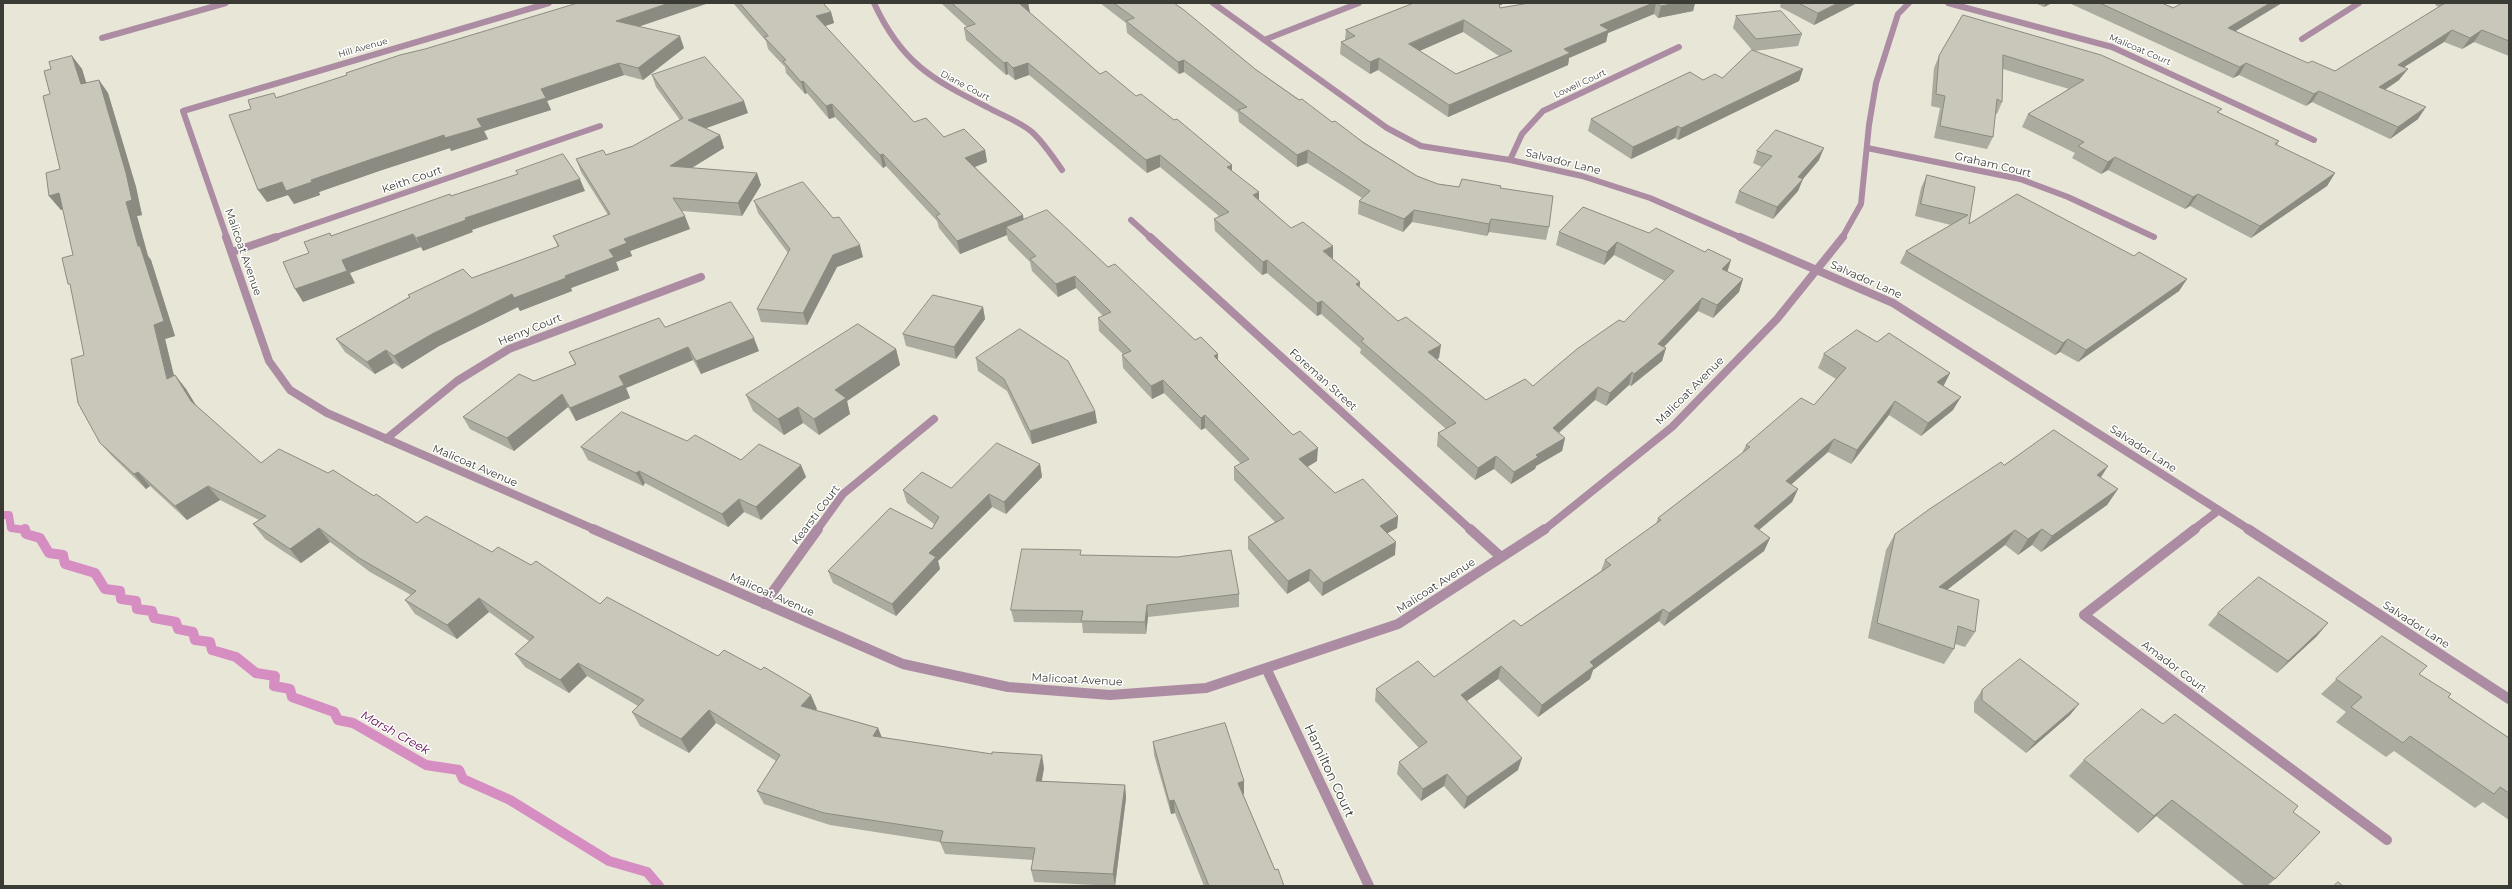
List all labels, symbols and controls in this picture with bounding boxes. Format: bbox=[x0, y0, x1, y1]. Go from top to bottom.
street label: Malicoat Court bbox=[2108, 32, 2172, 68]
street label: Hill Avenue bbox=[337, 36, 389, 60]
street label: Lowell Court bbox=[1552, 67, 1608, 101]
street label: Diane Court bbox=[938, 68, 992, 104]
street label: Salvador Lane bbox=[1524, 146, 1602, 178]
street label: Graham Court bbox=[1953, 150, 2033, 180]
street label: Keith Court bbox=[380, 164, 444, 196]
street label: Malicoat Avenue bbox=[222, 207, 264, 297]
street label: Salvador Lane bbox=[1828, 258, 1904, 302]
street label: Henry Court bbox=[496, 311, 564, 349]
street label: Foreman Street bbox=[1287, 346, 1359, 414]
street label: Malicoat Avenue bbox=[1653, 354, 1727, 428]
street label: Salvador Lane bbox=[2107, 422, 2179, 476]
street label: Malicoat Avenue bbox=[430, 442, 520, 490]
street label: Kearsti Court bbox=[789, 482, 843, 548]
street label: Malicoat Avenue bbox=[1394, 556, 1478, 616]
street label: Malicoat Avenue bbox=[728, 570, 816, 620]
street label: Salvador Lane bbox=[2380, 598, 2452, 652]
street label: Amador Court bbox=[2139, 638, 2209, 696]
street label: Malicoat Avenue bbox=[1031, 671, 1123, 689]
water label: Marsh Creek bbox=[358, 708, 432, 758]
street label: Hamilton Court bbox=[1301, 722, 1357, 820]

